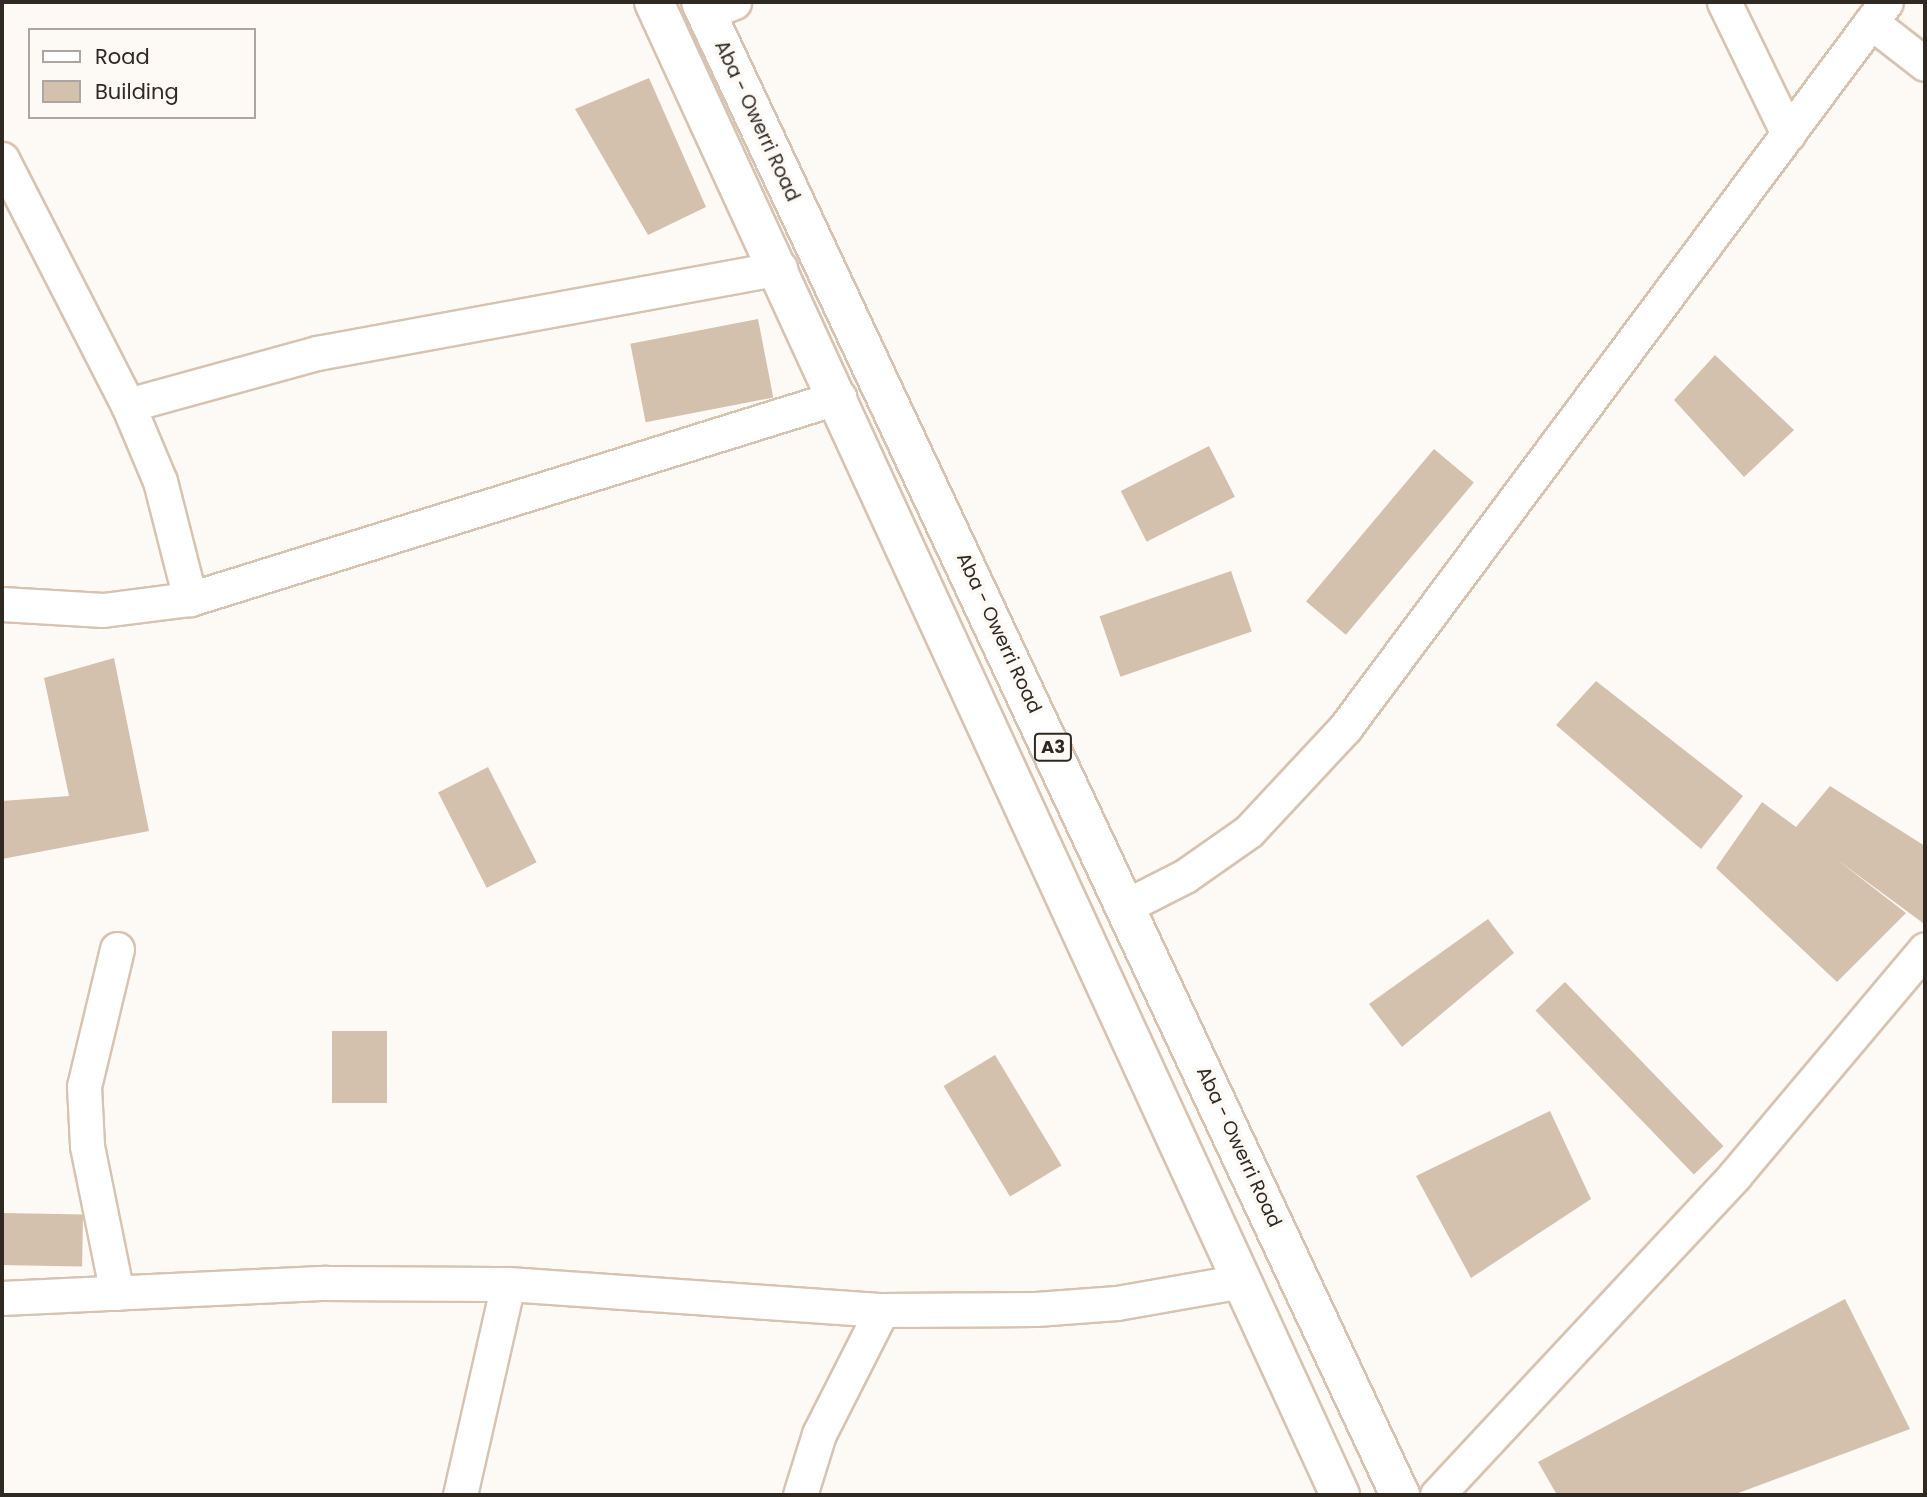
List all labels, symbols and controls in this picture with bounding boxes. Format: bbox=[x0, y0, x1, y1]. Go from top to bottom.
legend bbox=[28, 28, 256, 119]
street label: Aba - Owerri Road bbox=[710, 37, 804, 205]
text: Road bbox=[95, 42, 150, 71]
text: Building bbox=[95, 77, 179, 106]
street label: Aba - Owerri Road bbox=[952, 549, 1046, 717]
road number: A3 bbox=[1034, 732, 1072, 762]
street label: Aba - Owerri Road bbox=[1192, 1063, 1286, 1231]

